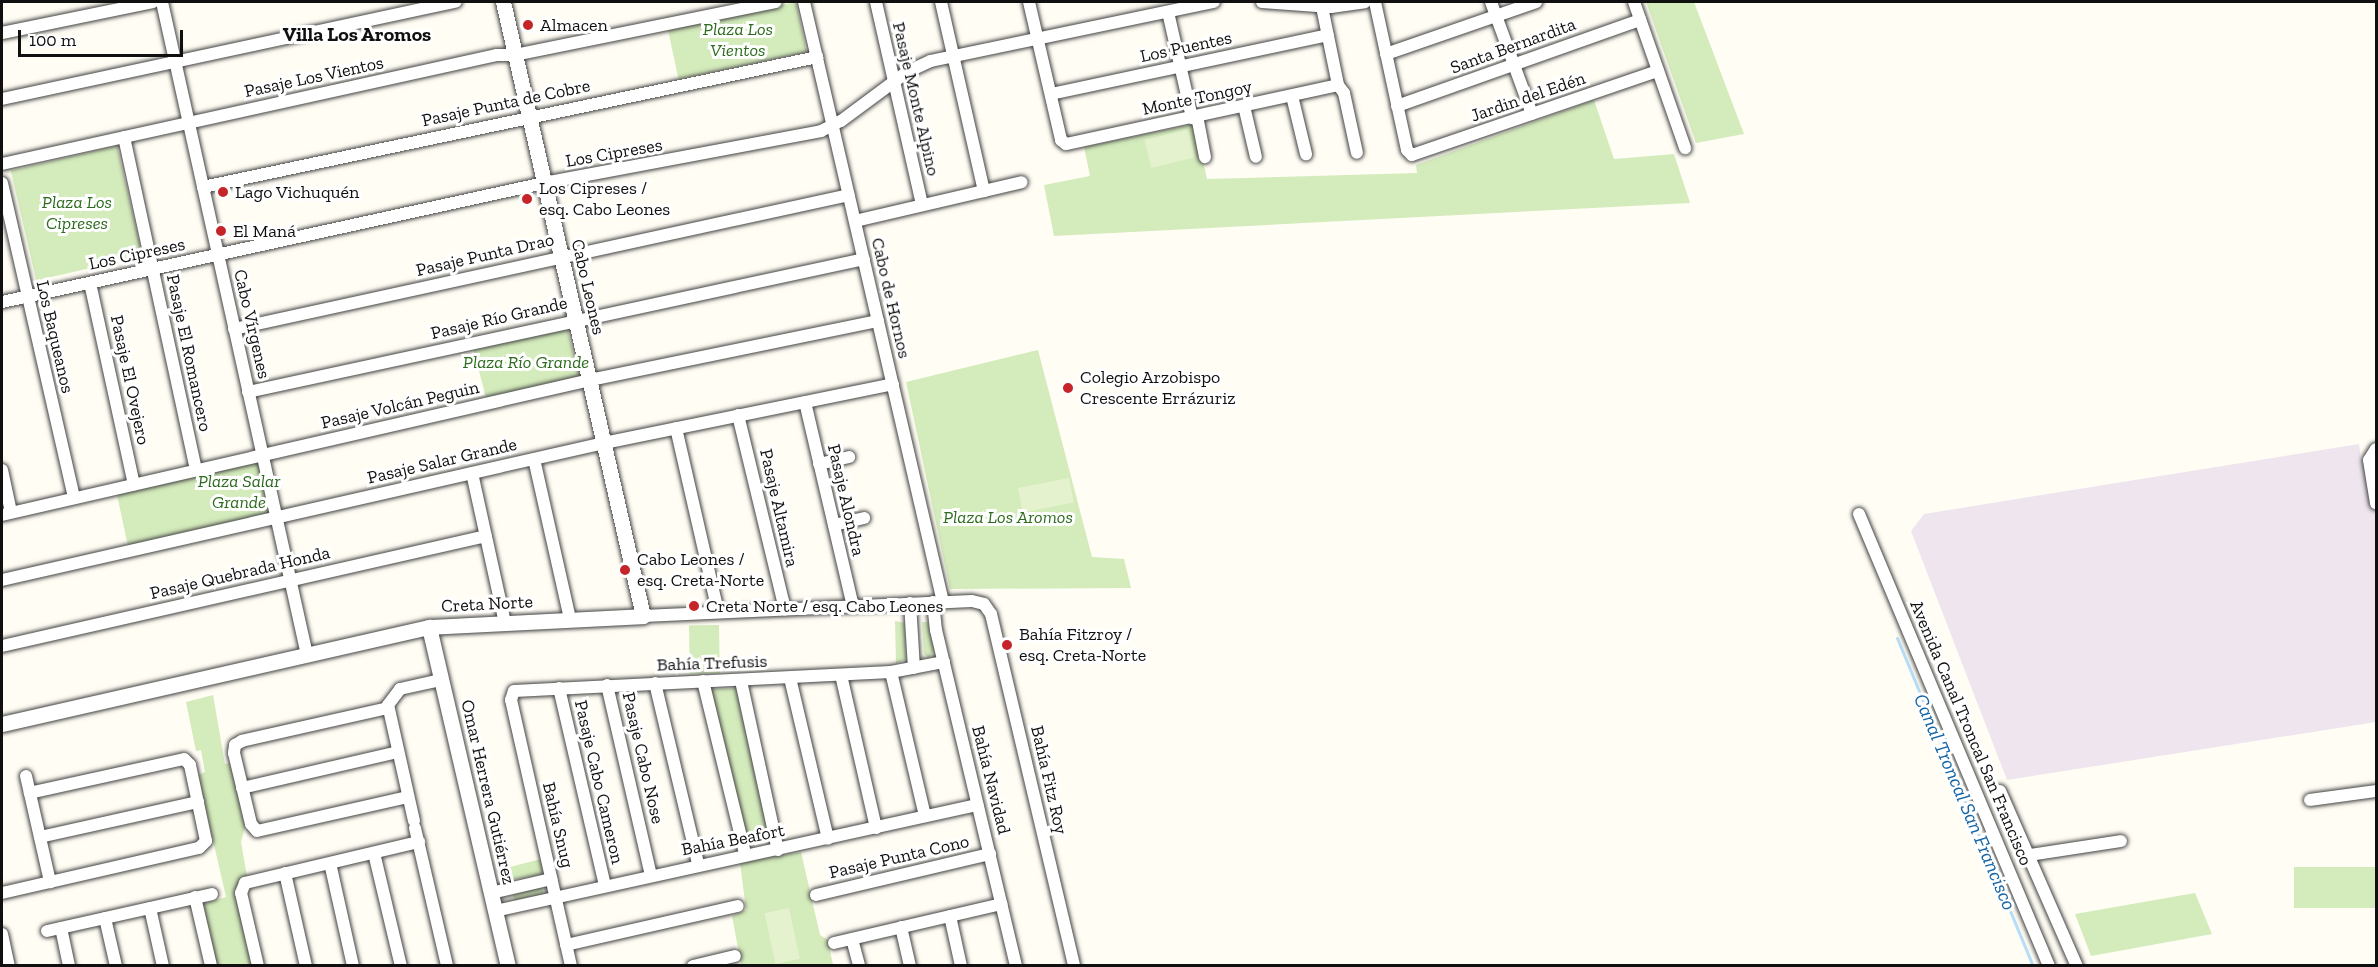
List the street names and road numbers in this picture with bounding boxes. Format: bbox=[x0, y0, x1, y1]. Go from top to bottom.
street label: Santa Bernardita bbox=[1447, 13, 1579, 79]
street label: Pasaje Monte Alpino bbox=[888, 20, 944, 178]
street label: Los Puentes bbox=[1138, 27, 1234, 67]
street label: Pasaje Los Vientos bbox=[242, 52, 386, 102]
street label: Jardin del Edén bbox=[1468, 67, 1588, 127]
street label: Pasaje Punta de Cobre bbox=[420, 75, 592, 131]
street label: Monte Tongoy bbox=[1140, 76, 1254, 120]
street label: Los Cipreses bbox=[564, 134, 664, 172]
street label: Pasaje Punta Drao bbox=[414, 229, 556, 281]
street label: Los Cipreses bbox=[87, 233, 187, 275]
street label: Cabo de Hornos bbox=[867, 236, 915, 360]
street label: Cabo Leones bbox=[567, 237, 609, 337]
street label: Cabo Vírgenes bbox=[229, 267, 275, 381]
street label: Pasaje El Romancero bbox=[162, 272, 216, 434]
street label: Los Baqueanos bbox=[32, 279, 78, 395]
street label: Pasaje Río Grande bbox=[429, 292, 569, 344]
street label: Pasaje El Ovejero bbox=[106, 313, 154, 447]
street label: Pasaje Volcán Peguin bbox=[319, 376, 481, 434]
street label: Pasaje Salar Grande bbox=[365, 433, 519, 489]
street label: Pasaje Alondra bbox=[823, 442, 869, 558]
street label: Pasaje Altamira bbox=[755, 447, 803, 569]
street label: Pasaje Quebrada Honda bbox=[148, 542, 332, 604]
street label: Creta Norte bbox=[441, 591, 533, 617]
street label: Avenida Canal Troncal San Francisco bbox=[1905, 597, 2037, 869]
street label: Bahía Trefusis bbox=[656, 650, 768, 676]
street label: Pasaje Cabo Nose bbox=[617, 690, 669, 826]
street label: Omar Herrera Gutiérrez bbox=[456, 697, 520, 887]
street label: Pasaje Cabo Cameron bbox=[570, 698, 628, 866]
street label: Bahía Navidad bbox=[967, 723, 1015, 837]
street label: Bahía Fitz Roy bbox=[1026, 724, 1072, 836]
street label: Bahía Snug bbox=[538, 780, 578, 870]
street label: Bahía Beafort bbox=[680, 819, 786, 861]
street label: Pasaje Punta Cono bbox=[827, 830, 971, 884]

